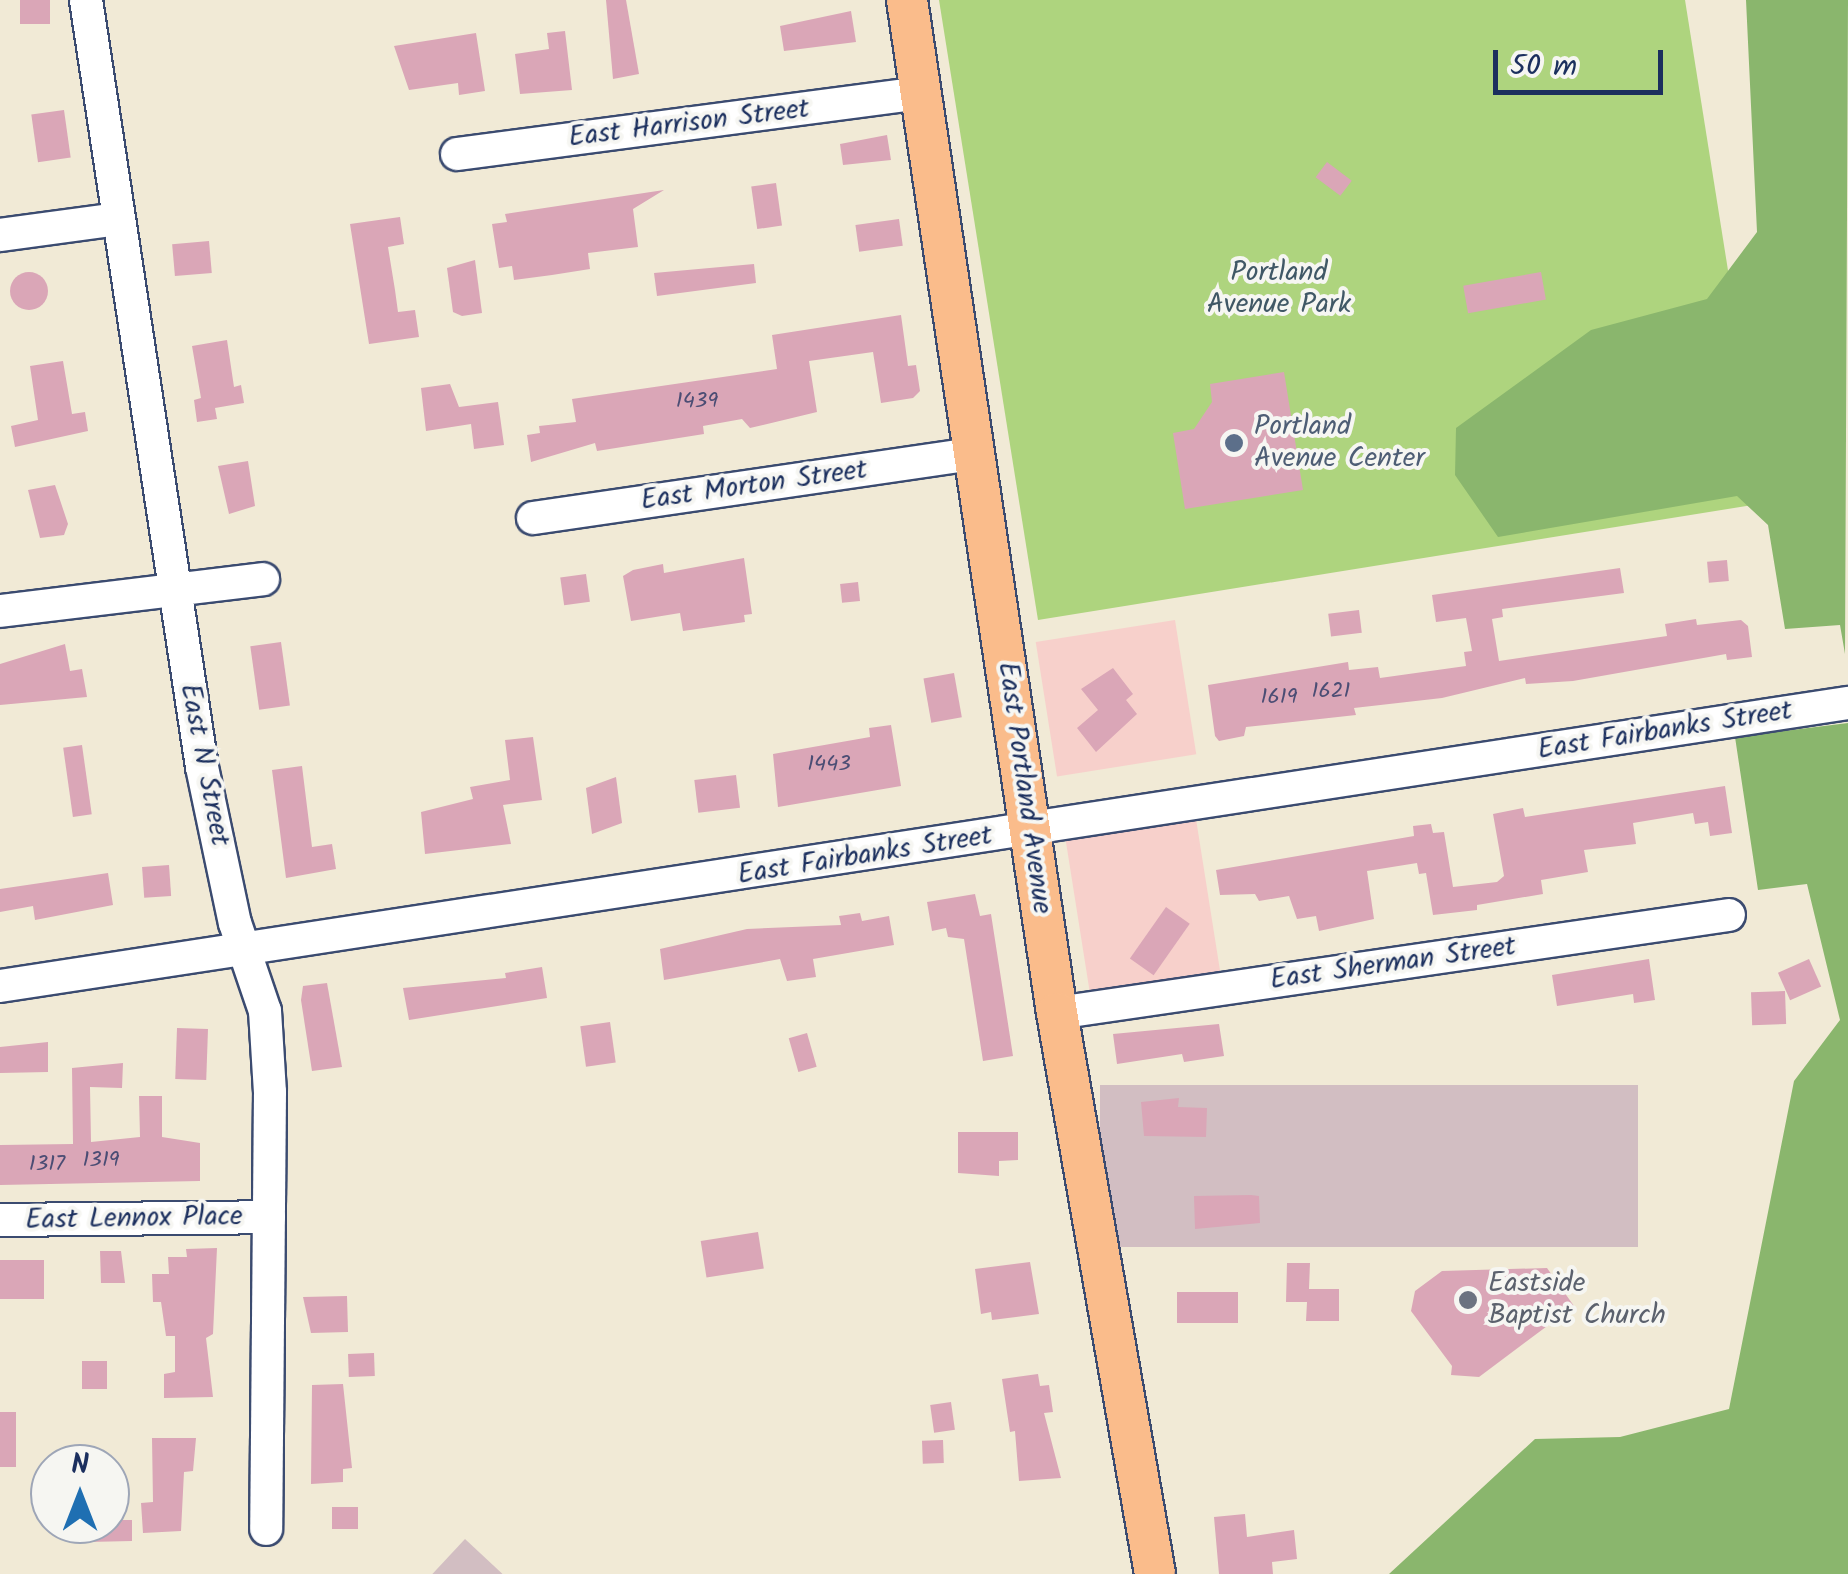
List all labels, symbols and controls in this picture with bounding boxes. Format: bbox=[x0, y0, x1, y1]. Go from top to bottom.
scale bar bbox=[1498, 30, 1668, 92]
text: 50 m bbox=[1510, 43, 1577, 91]
street label: East Harrison Street bbox=[567, 93, 811, 155]
park label: Portland Avenue Park bbox=[1207, 256, 1351, 322]
house number: 1439 bbox=[676, 389, 718, 415]
place label: Portland Avenue Center bbox=[1254, 410, 1425, 476]
marker: Portland Avenue Center bbox=[1223, 432, 1245, 454]
street label: East Morton Street bbox=[639, 453, 869, 519]
street label: East Portland Avenue bbox=[990, 660, 1058, 916]
house number: 1621 bbox=[1312, 679, 1350, 705]
street label: East N Street bbox=[172, 681, 236, 849]
house number: 1619 bbox=[1261, 685, 1297, 711]
street label: East Fairbanks Street bbox=[1535, 694, 1795, 768]
house number: 1443 bbox=[807, 752, 851, 778]
street label: East Fairbanks Street bbox=[735, 819, 995, 893]
street label: East Sherman Street bbox=[1268, 930, 1518, 998]
house number: 1319 bbox=[82, 1148, 120, 1174]
house number: 1317 bbox=[29, 1152, 65, 1178]
street label: East Lennox Place bbox=[25, 1200, 243, 1238]
place label: Eastside Baptist Church bbox=[1488, 1267, 1666, 1333]
marker: Eastside Baptist Church bbox=[1457, 1289, 1479, 1311]
text: N bbox=[71, 1443, 89, 1488]
north arrow bbox=[30, 1444, 130, 1544]

